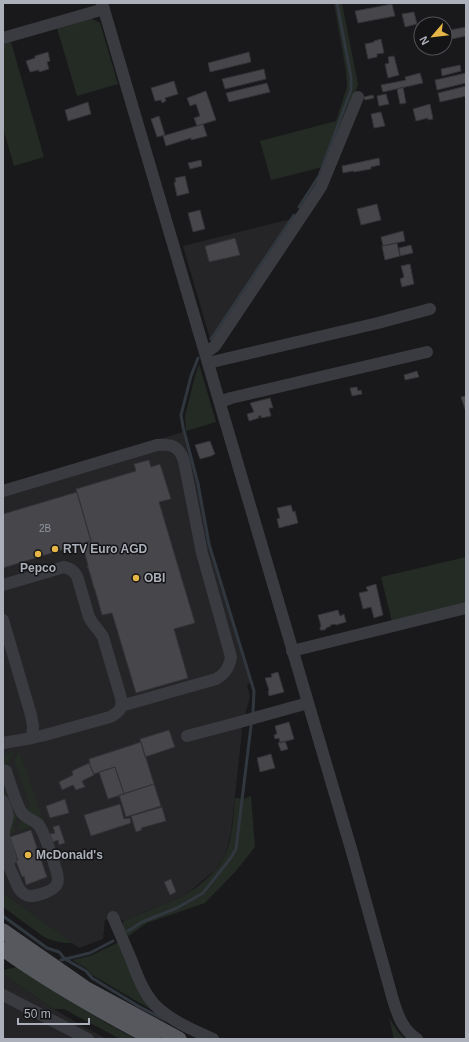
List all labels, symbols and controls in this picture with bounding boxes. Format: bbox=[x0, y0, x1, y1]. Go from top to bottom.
north arrow bbox=[413, 16, 453, 56]
text: N bbox=[417, 34, 431, 47]
house number: 2B bbox=[39, 523, 51, 534]
place label: RTV Euro AGD bbox=[63, 542, 148, 556]
marker: RTV Euro AGD bbox=[50, 544, 60, 554]
marker: Pepco bbox=[33, 549, 43, 559]
place label: Pepco bbox=[20, 561, 56, 575]
place label: OBI bbox=[144, 571, 165, 585]
marker: OBI bbox=[131, 573, 141, 583]
place label: McDonald's bbox=[36, 848, 103, 862]
marker: McDonald's bbox=[23, 850, 33, 860]
scale bar bbox=[18, 1000, 89, 1026]
text: 50 m bbox=[24, 1007, 51, 1021]

